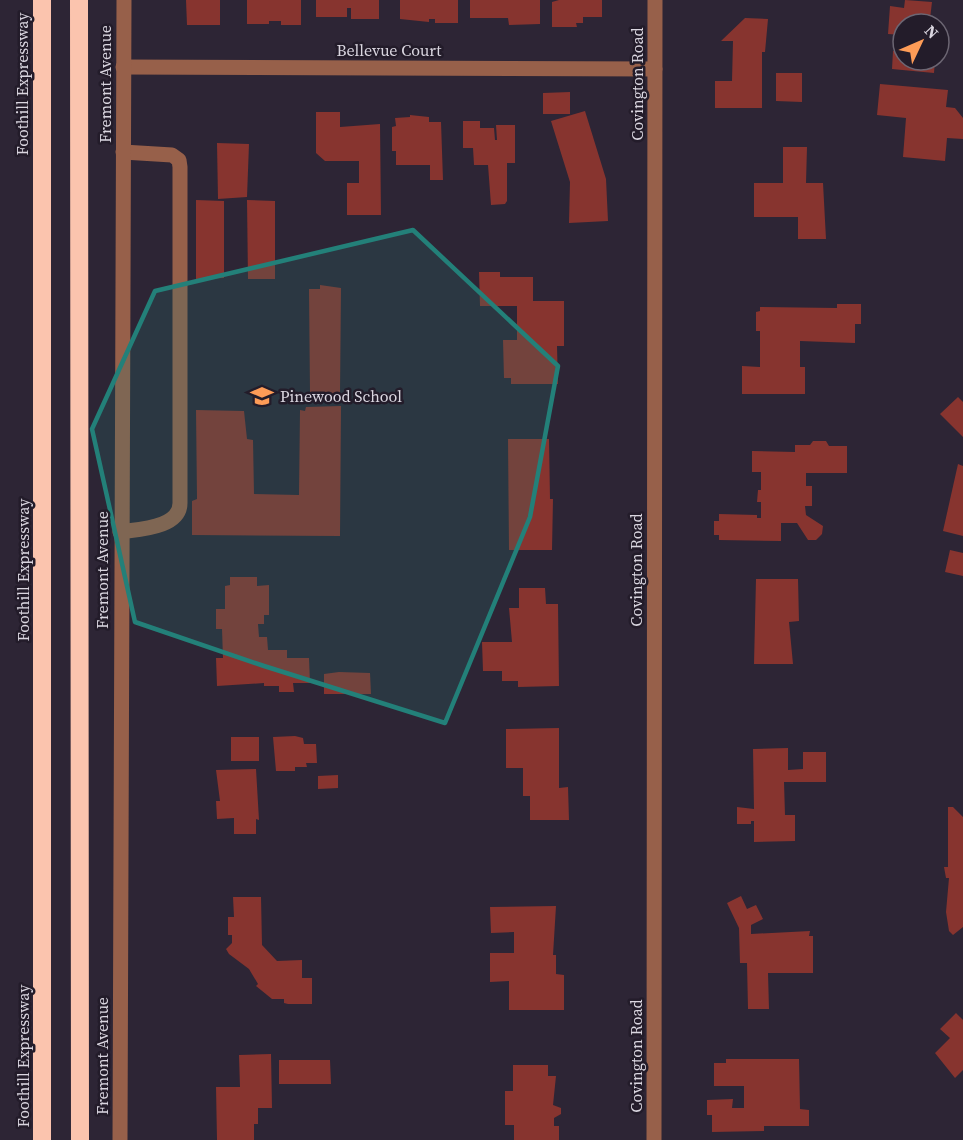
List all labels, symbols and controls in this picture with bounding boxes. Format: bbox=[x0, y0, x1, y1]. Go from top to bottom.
street label: Foothill Expressway bbox=[11, 12, 33, 155]
north arrow bbox=[891, 12, 951, 72]
text: N bbox=[920, 20, 944, 44]
street label: Fremont Avenue bbox=[94, 25, 116, 143]
street label: Covington Road bbox=[626, 27, 648, 141]
street label: Bellevue Court bbox=[336, 39, 442, 61]
school or university icon: Pinewood School bbox=[249, 383, 275, 409]
place label: Pinewood School bbox=[280, 385, 402, 407]
street label: Foothill Expressway bbox=[12, 498, 34, 641]
street label: Fremont Avenue bbox=[91, 511, 113, 629]
street label: Covington Road bbox=[625, 513, 647, 627]
street label: Foothill Expressway bbox=[12, 984, 34, 1127]
street label: Fremont Avenue bbox=[91, 997, 113, 1115]
street label: Covington Road bbox=[625, 999, 647, 1113]

